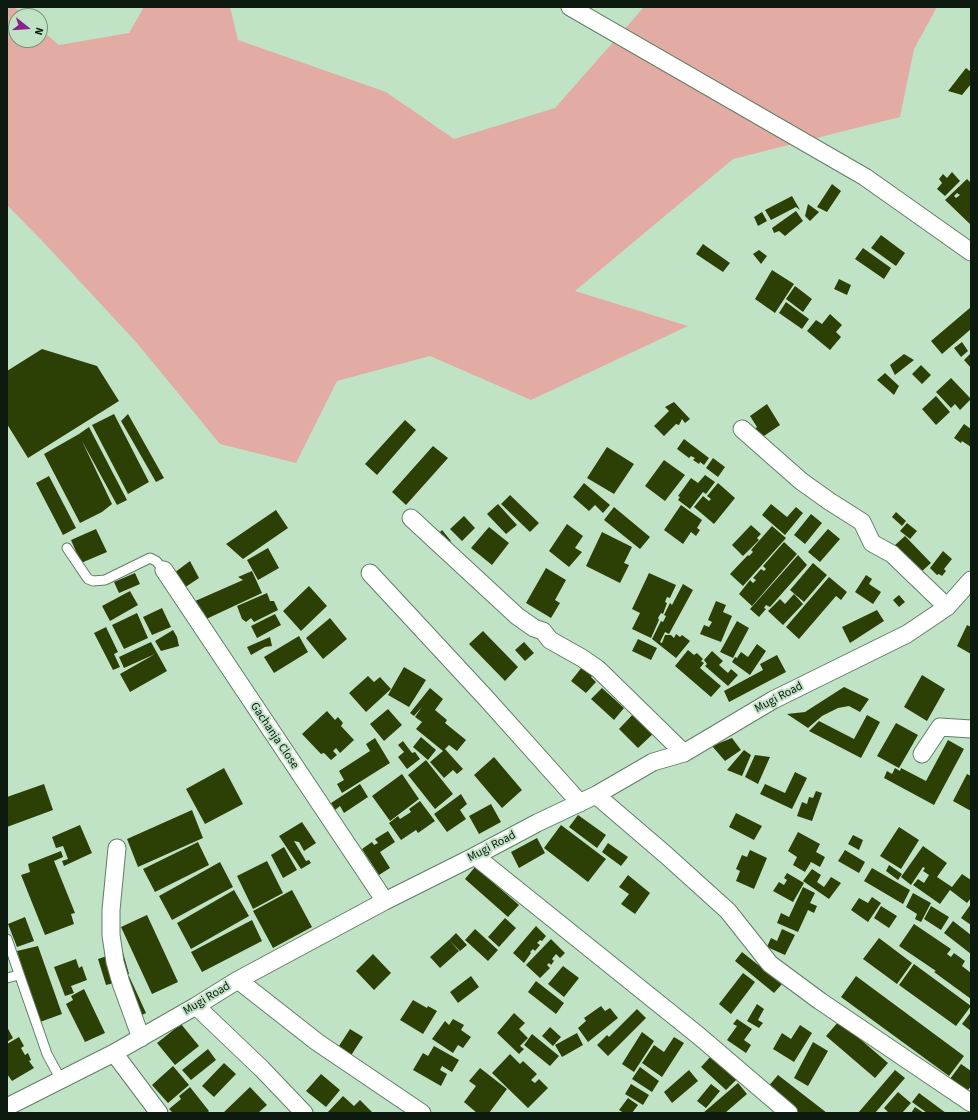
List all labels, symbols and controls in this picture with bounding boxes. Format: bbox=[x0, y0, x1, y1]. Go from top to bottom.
north arrow bbox=[8, 8, 48, 48]
text: N bbox=[31, 26, 47, 37]
street label: Mugi Road bbox=[752, 679, 806, 717]
street label: Gachanja Close bbox=[247, 700, 301, 772]
street label: Mugi Road bbox=[465, 828, 519, 866]
street label: Mugi Road bbox=[181, 979, 233, 1019]

